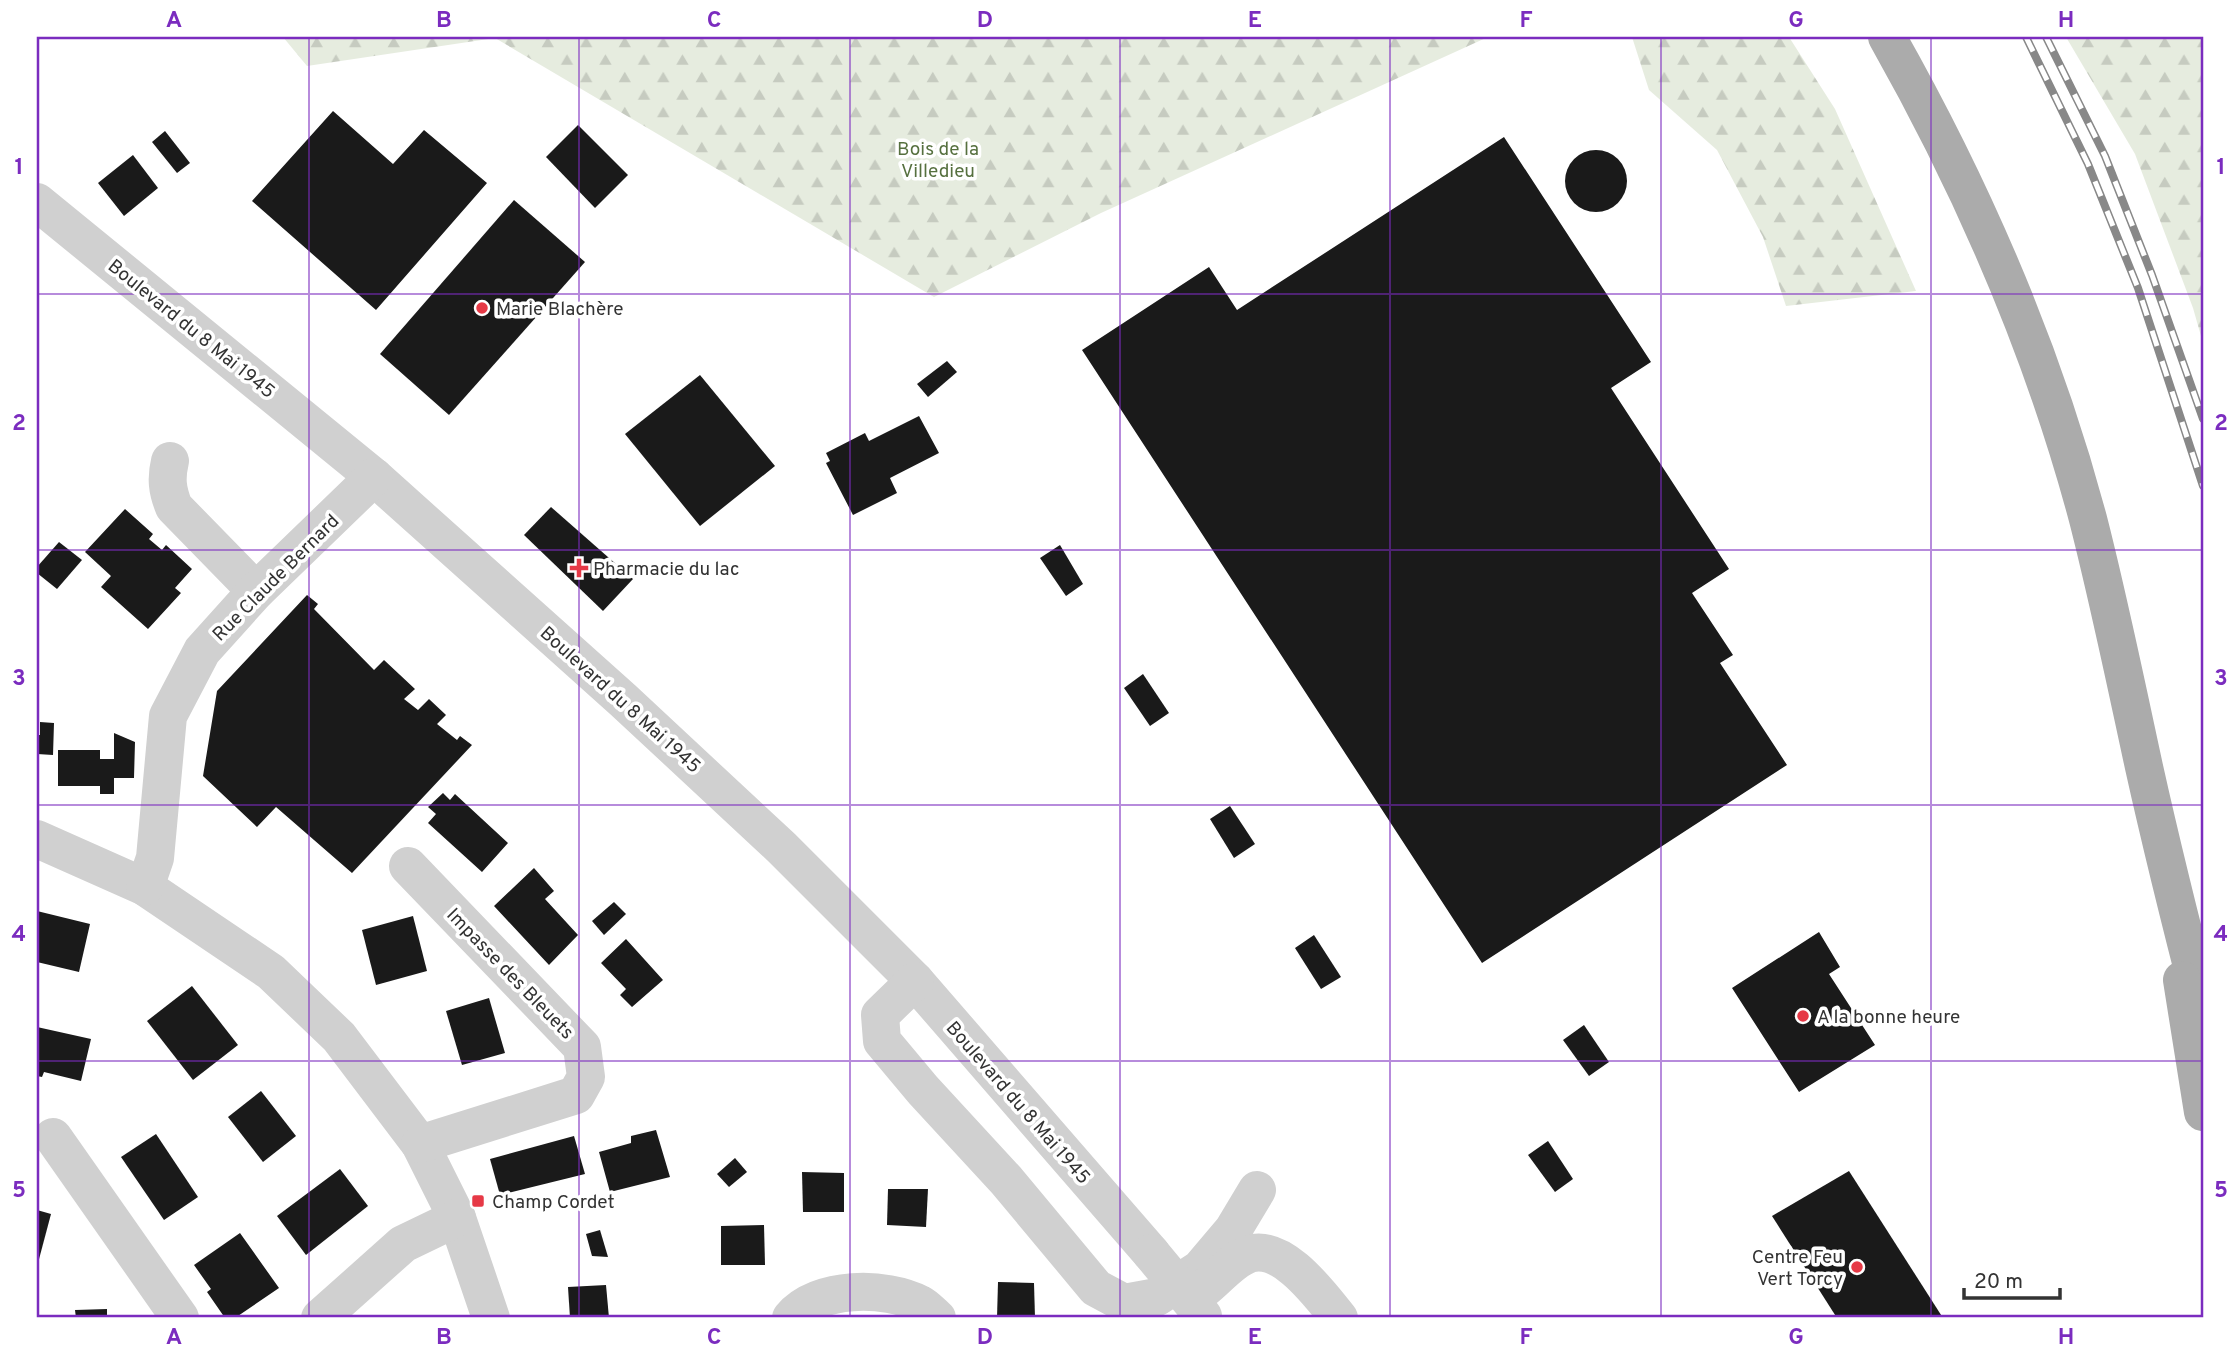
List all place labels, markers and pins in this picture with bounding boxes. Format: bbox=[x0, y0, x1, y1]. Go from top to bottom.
place label: Marie Blachère bbox=[496, 298, 623, 322]
marker: Marie Blachère bbox=[474, 300, 490, 316]
place label: Pharmacie du lac bbox=[593, 558, 739, 582]
marker: Pharmacie du lac bbox=[571, 560, 587, 576]
place label: A la bonne heure bbox=[1817, 1006, 1960, 1030]
marker: A la bonne heure bbox=[1795, 1008, 1811, 1024]
place label: Champ Cordet bbox=[492, 1191, 615, 1215]
marker: Champ Cordet bbox=[470, 1193, 486, 1209]
place label: Centre Feu Vert Torcy bbox=[1752, 1246, 1843, 1292]
marker: Centre Feu Vert Torcy bbox=[1849, 1259, 1865, 1275]

